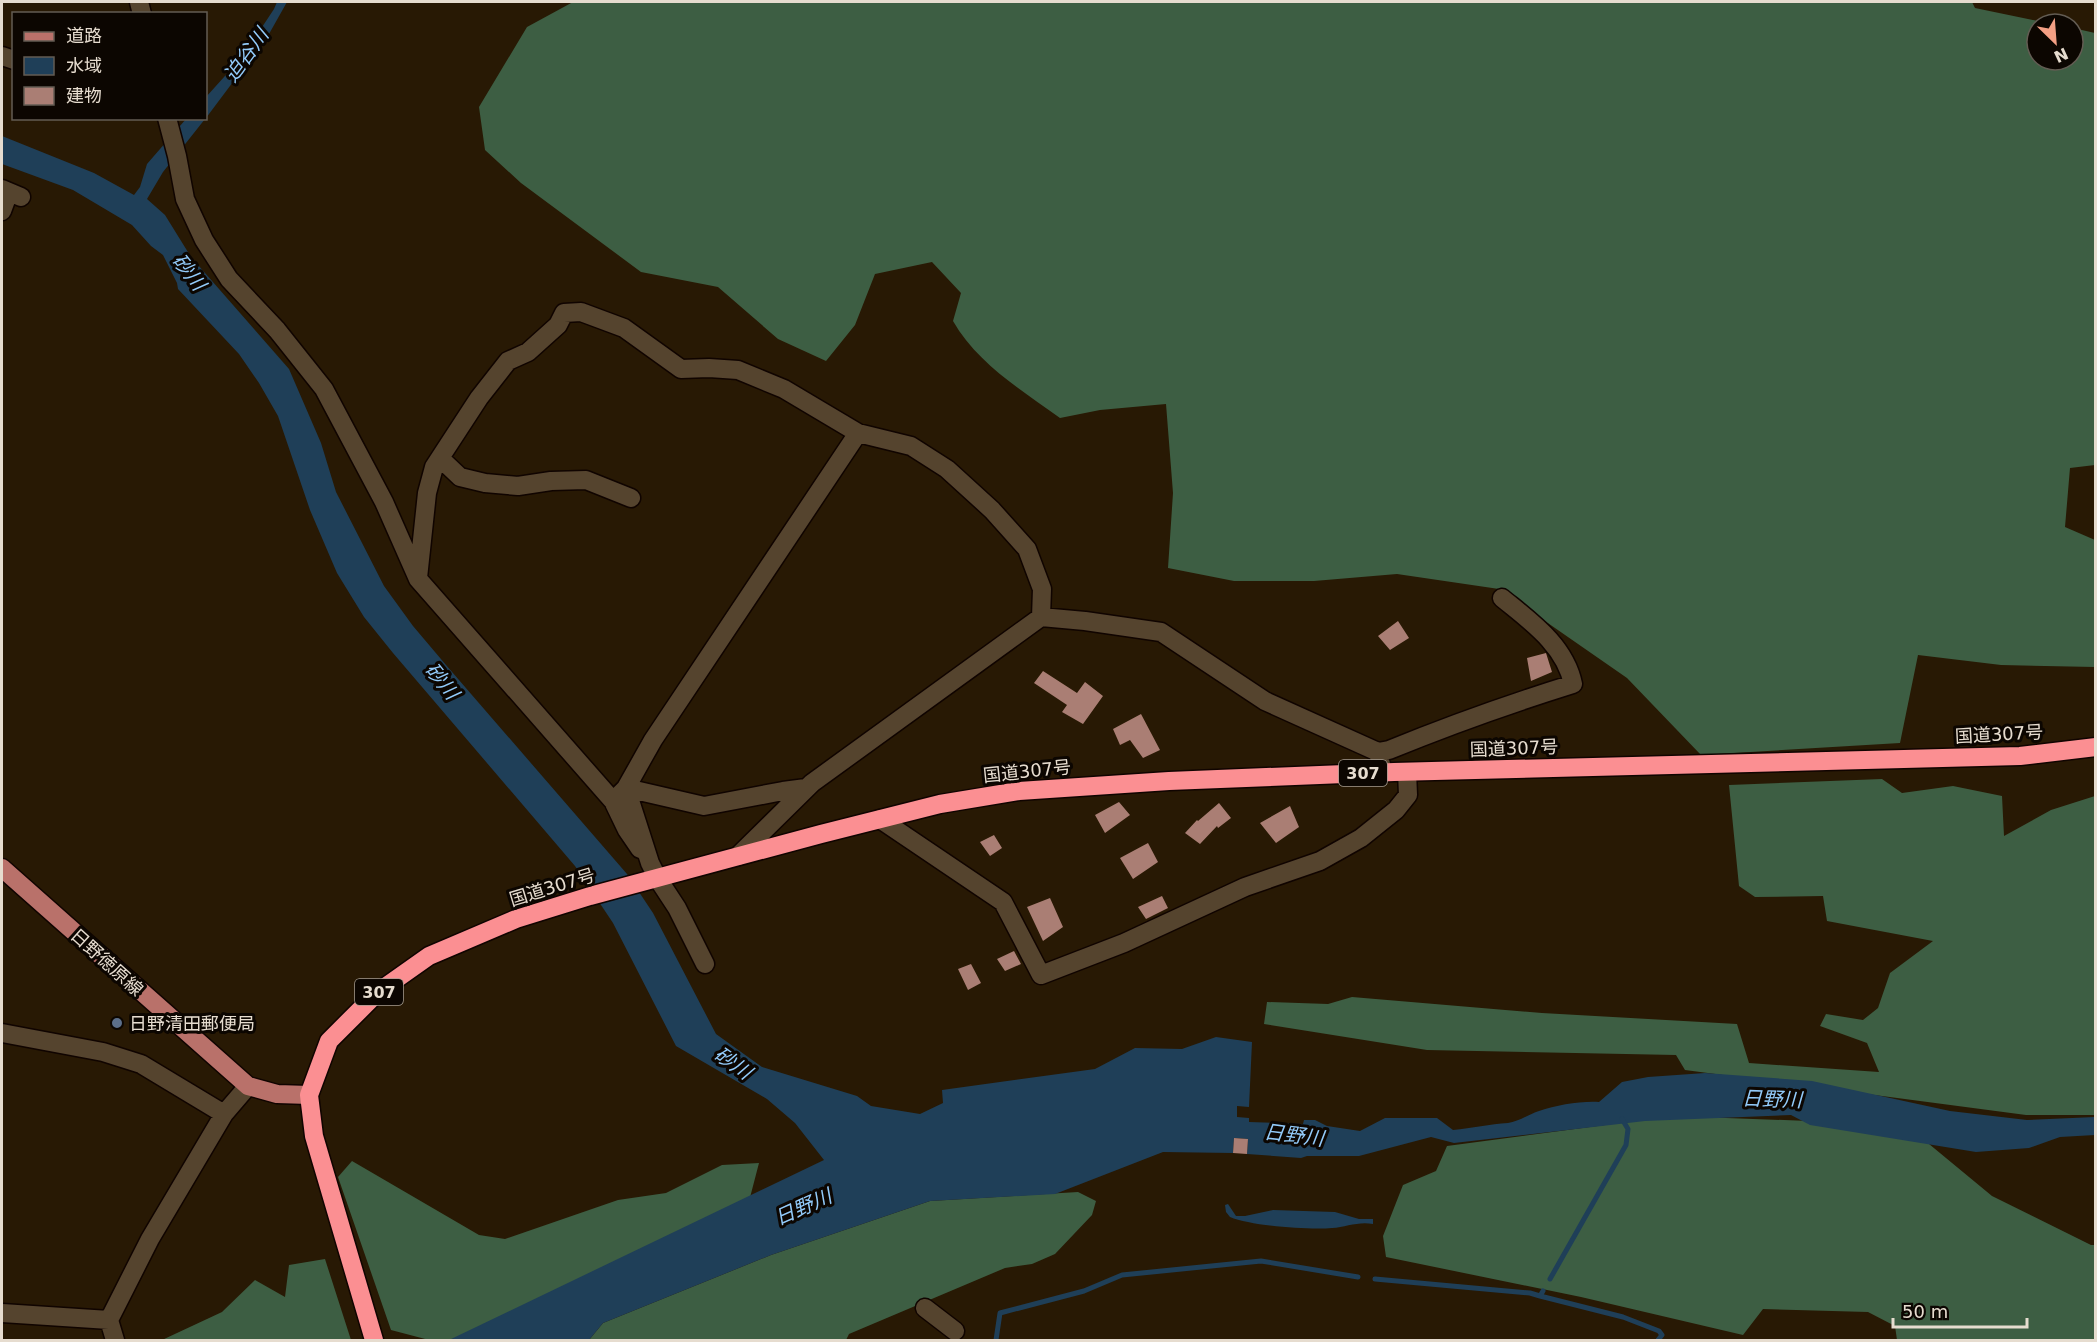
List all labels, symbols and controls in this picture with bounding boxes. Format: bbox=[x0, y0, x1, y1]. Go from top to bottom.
legend bbox=[12, 12, 207, 120]
north arrow bbox=[2025, 12, 2085, 72]
water label: 迫谷川 bbox=[219, 22, 275, 86]
text: 道路 bbox=[66, 25, 102, 46]
text: N bbox=[2051, 44, 2071, 67]
text: 水域 bbox=[66, 55, 102, 76]
text: 建物 bbox=[66, 85, 102, 106]
water label: 砂川 bbox=[167, 249, 212, 297]
water label: 砂川 bbox=[420, 658, 465, 706]
street label: 国道307号 bbox=[1954, 721, 2044, 747]
street label: 国道307号 bbox=[1469, 736, 1559, 760]
street label: 国道307号 bbox=[982, 756, 1072, 786]
road number: 307 bbox=[1339, 760, 1387, 786]
street label: 国道307号 bbox=[507, 864, 597, 910]
street label: 日野徳原線 bbox=[67, 924, 147, 1000]
road number: 307 bbox=[355, 979, 403, 1005]
place label: 日野清田郵便局 bbox=[129, 1013, 255, 1034]
marker: 日野清田郵便局 bbox=[110, 1016, 124, 1030]
water label: 砂川 bbox=[710, 1042, 758, 1085]
water label: 日野川 bbox=[1742, 1086, 1804, 1112]
water label: 日野川 bbox=[1263, 1119, 1327, 1151]
water label: 日野川 bbox=[771, 1183, 837, 1230]
scale bar bbox=[1893, 1291, 2026, 1329]
text: 50 m bbox=[1902, 1301, 1948, 1322]

